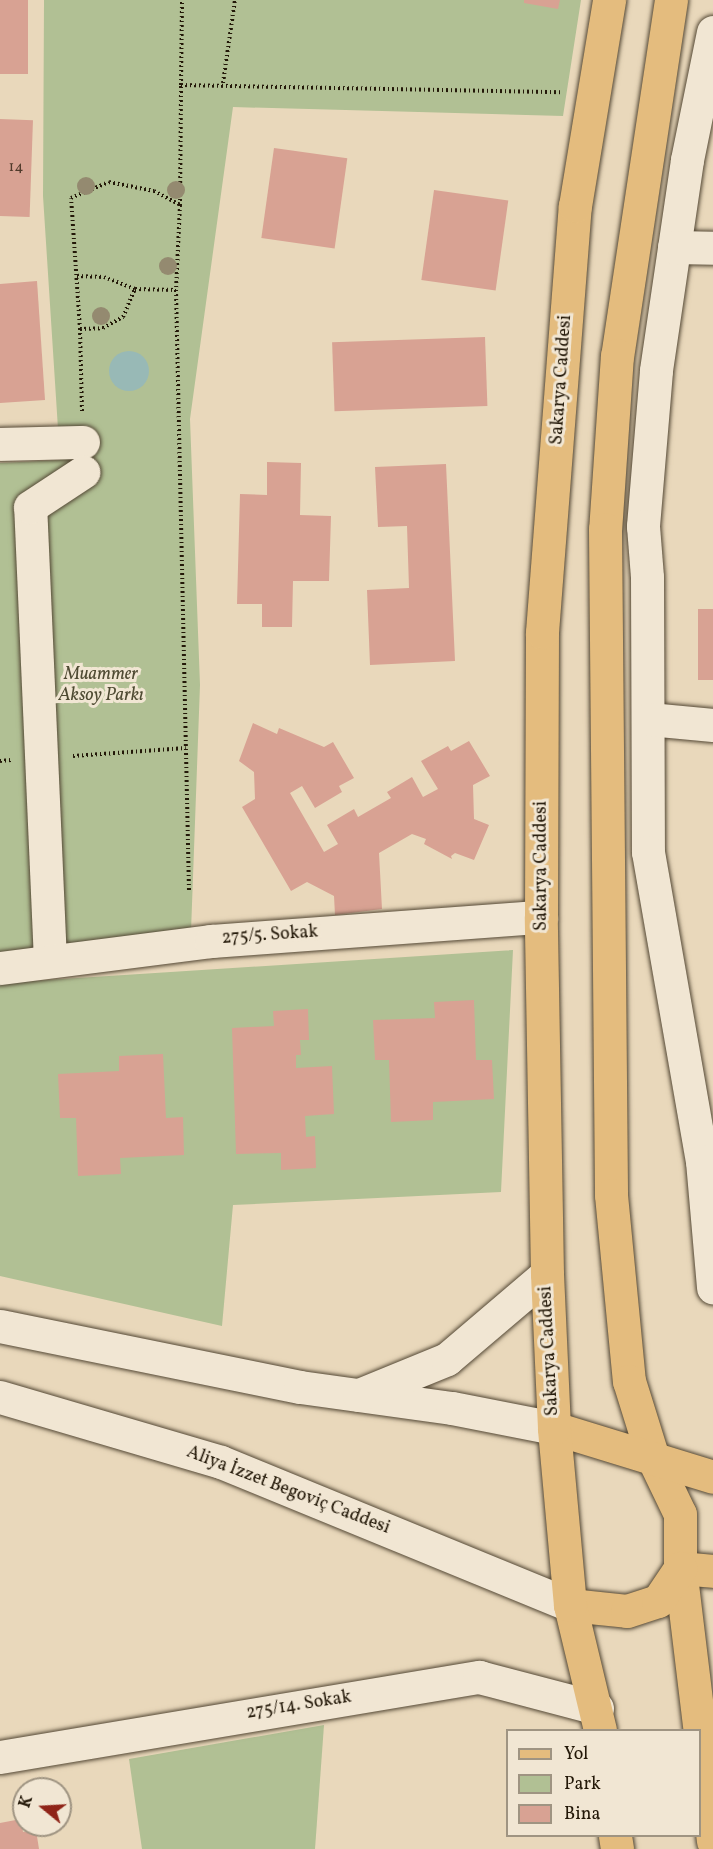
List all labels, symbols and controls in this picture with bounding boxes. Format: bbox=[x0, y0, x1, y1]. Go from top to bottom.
house number: 14 bbox=[9, 159, 23, 177]
street label: Sakarya Caddesi bbox=[547, 314, 577, 446]
park label: Muammer Aksoy Parkı bbox=[59, 665, 143, 708]
street label: Sakarya Caddesi bbox=[531, 801, 553, 931]
street label: 275/5. Sokak bbox=[221, 922, 319, 950]
street label: Sakarya Caddesi bbox=[536, 1285, 564, 1417]
street label: Aliya İzzet Begoviç Caddesi bbox=[183, 1442, 393, 1540]
street label: 275/14. Sokak bbox=[245, 1687, 353, 1725]
legend bbox=[506, 1729, 701, 1837]
text: Yol bbox=[564, 1742, 589, 1767]
text: Park bbox=[564, 1772, 601, 1797]
north arrow bbox=[12, 1777, 72, 1837]
text: K bbox=[15, 1793, 39, 1811]
text: Bina bbox=[564, 1802, 600, 1827]

